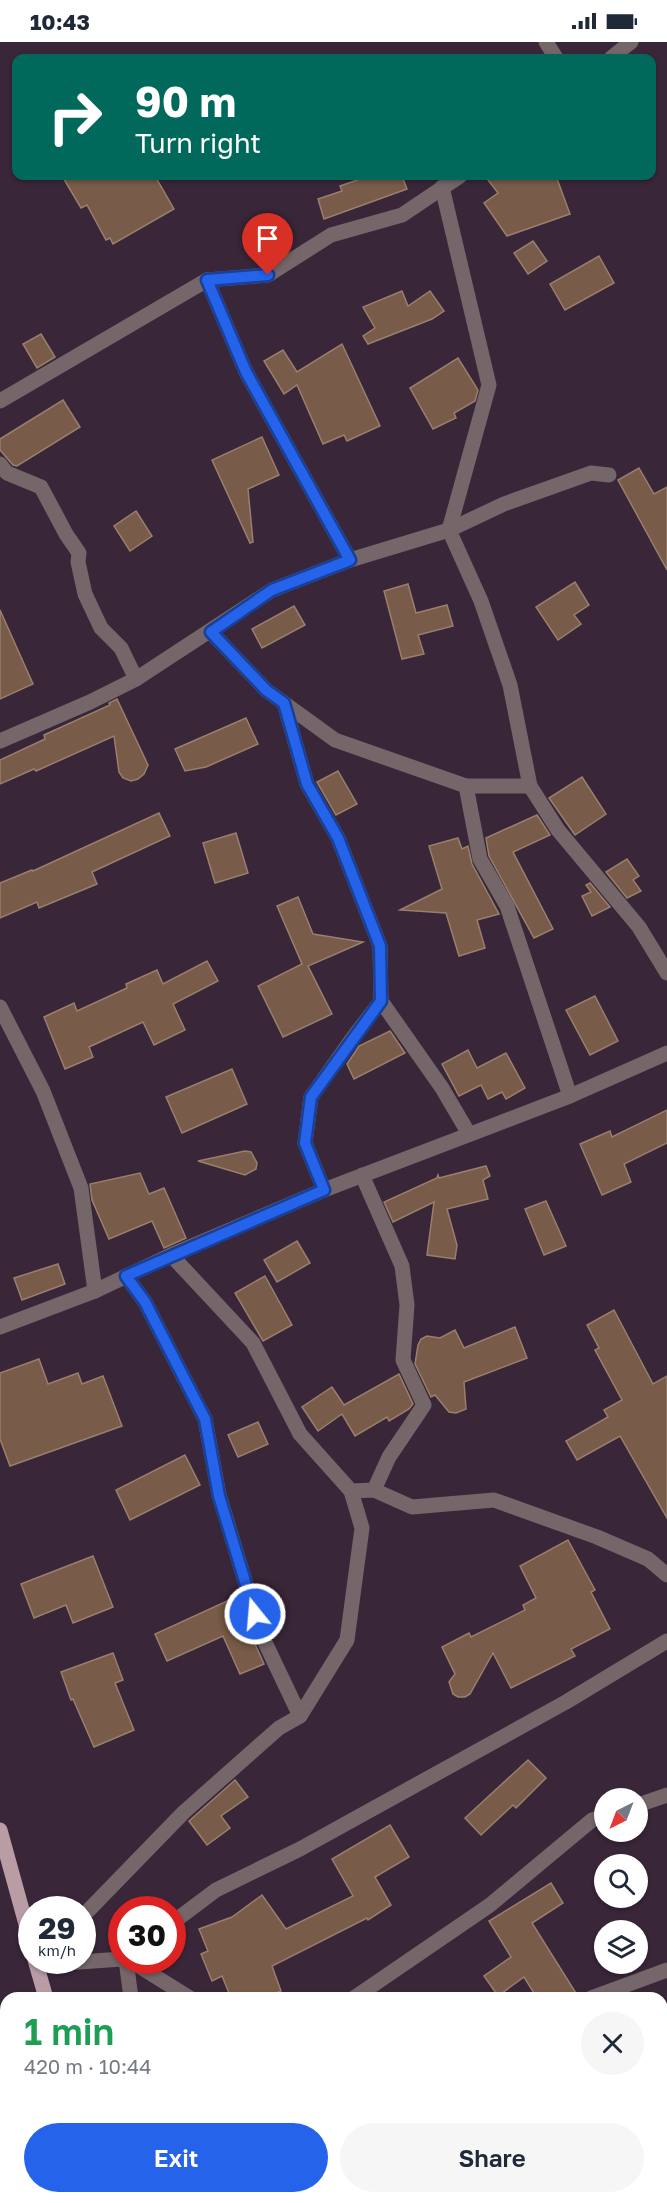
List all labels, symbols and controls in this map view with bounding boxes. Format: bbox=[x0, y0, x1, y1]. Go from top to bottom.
text: 10:43 bbox=[30, 8, 90, 35]
text: 90 m bbox=[135, 76, 236, 126]
icon: right bbox=[36, 78, 114, 156]
text: Turn right bbox=[135, 127, 261, 159]
pin bbox=[242, 213, 293, 275]
icon: arrive bbox=[251, 222, 284, 255]
position arrow bbox=[223, 1582, 287, 1646]
north arrow bbox=[594, 1788, 648, 1842]
map controls bbox=[594, 1788, 648, 1974]
button: search bbox=[594, 1854, 648, 1908]
speed limit sign: 30 bbox=[108, 1896, 186, 1974]
text: 29 bbox=[38, 1910, 76, 1946]
button: layers bbox=[594, 1920, 648, 1974]
text: km/h bbox=[38, 1941, 76, 1959]
text: 1 min bbox=[24, 2010, 114, 2053]
button: close bbox=[581, 2012, 644, 2075]
text: 420 m · 10:44 bbox=[24, 2054, 151, 2078]
button: Exit bbox=[24, 2123, 328, 2192]
button: Share bbox=[340, 2123, 644, 2192]

